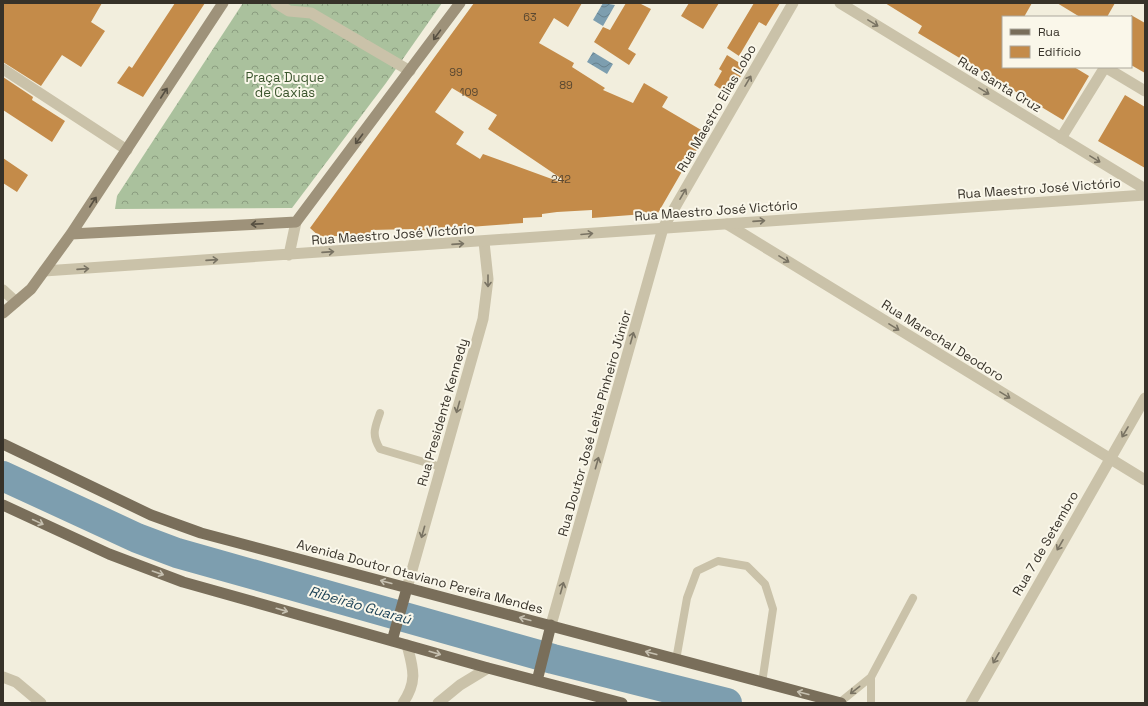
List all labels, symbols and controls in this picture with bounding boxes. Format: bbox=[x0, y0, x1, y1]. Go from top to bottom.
house number: 63 bbox=[523, 10, 537, 24]
legend bbox=[1002, 16, 1132, 68]
one-way arrow bbox=[867, 20, 879, 28]
text: Rua bbox=[1038, 24, 1060, 40]
one-way arrow bbox=[432, 29, 441, 40]
street label: Rua Maestro Elias Lobo bbox=[673, 41, 760, 175]
text: Edifício bbox=[1038, 44, 1081, 60]
street label: Rua Santa Cruz bbox=[955, 53, 1045, 116]
house number: 99 bbox=[449, 65, 463, 79]
park label: Praça Duque de Caxias bbox=[246, 69, 324, 101]
one-way arrow bbox=[744, 75, 752, 87]
house number: 89 bbox=[559, 78, 573, 92]
house number: 109 bbox=[460, 85, 478, 99]
one-way arrow bbox=[978, 87, 989, 95]
one-way arrow bbox=[160, 88, 168, 99]
one-way arrow bbox=[355, 133, 363, 144]
one-way arrow bbox=[1089, 155, 1101, 163]
house number: 242 bbox=[551, 172, 571, 186]
street label: Rua Maestro José Victório bbox=[957, 174, 1121, 203]
one-way arrow bbox=[679, 188, 687, 200]
street label: Rua Maestro José Victório bbox=[634, 196, 798, 225]
one-way arrow bbox=[89, 197, 97, 208]
one-way arrow bbox=[752, 218, 765, 225]
one-way arrow bbox=[251, 220, 264, 227]
street label: Rua Maestro José Victório bbox=[311, 220, 475, 249]
one-way arrow bbox=[580, 230, 593, 237]
one-way arrow bbox=[451, 240, 464, 247]
one-way arrow bbox=[321, 249, 334, 256]
one-way arrow bbox=[778, 255, 790, 263]
one-way arrow bbox=[205, 257, 218, 264]
one-way arrow bbox=[76, 265, 89, 272]
one-way arrow bbox=[484, 274, 492, 287]
street label: Rua Marechal Deodoro bbox=[878, 296, 1007, 385]
street label: Rua Doutor José Leite Pinheiro Júnior bbox=[554, 308, 635, 538]
one-way arrow bbox=[888, 323, 900, 331]
one-way arrow bbox=[629, 331, 636, 344]
street label: Rua Presidente Kennedy bbox=[413, 336, 472, 488]
one-way arrow bbox=[999, 391, 1010, 399]
one-way arrow bbox=[454, 400, 462, 413]
one-way arrow bbox=[1121, 426, 1129, 438]
one-way arrow bbox=[594, 456, 601, 469]
street label: Rua 7 de Setembro bbox=[1009, 488, 1082, 599]
one-way arrow bbox=[32, 518, 44, 526]
one-way arrow bbox=[419, 525, 426, 538]
street label: Avenida Doutor Otaviano Pereira Mendes bbox=[295, 535, 545, 618]
one-way arrow bbox=[1056, 539, 1064, 551]
one-way arrow bbox=[152, 569, 164, 577]
one-way arrow bbox=[380, 578, 393, 585]
water label: Ribeirão Guaraú bbox=[307, 582, 415, 629]
one-way arrow bbox=[559, 582, 566, 595]
one-way arrow bbox=[276, 607, 289, 614]
one-way arrow bbox=[519, 614, 532, 622]
one-way arrow bbox=[645, 648, 658, 656]
one-way arrow bbox=[428, 650, 441, 657]
one-way arrow bbox=[992, 652, 1000, 664]
one-way arrow bbox=[850, 686, 861, 694]
one-way arrow bbox=[797, 689, 810, 697]

